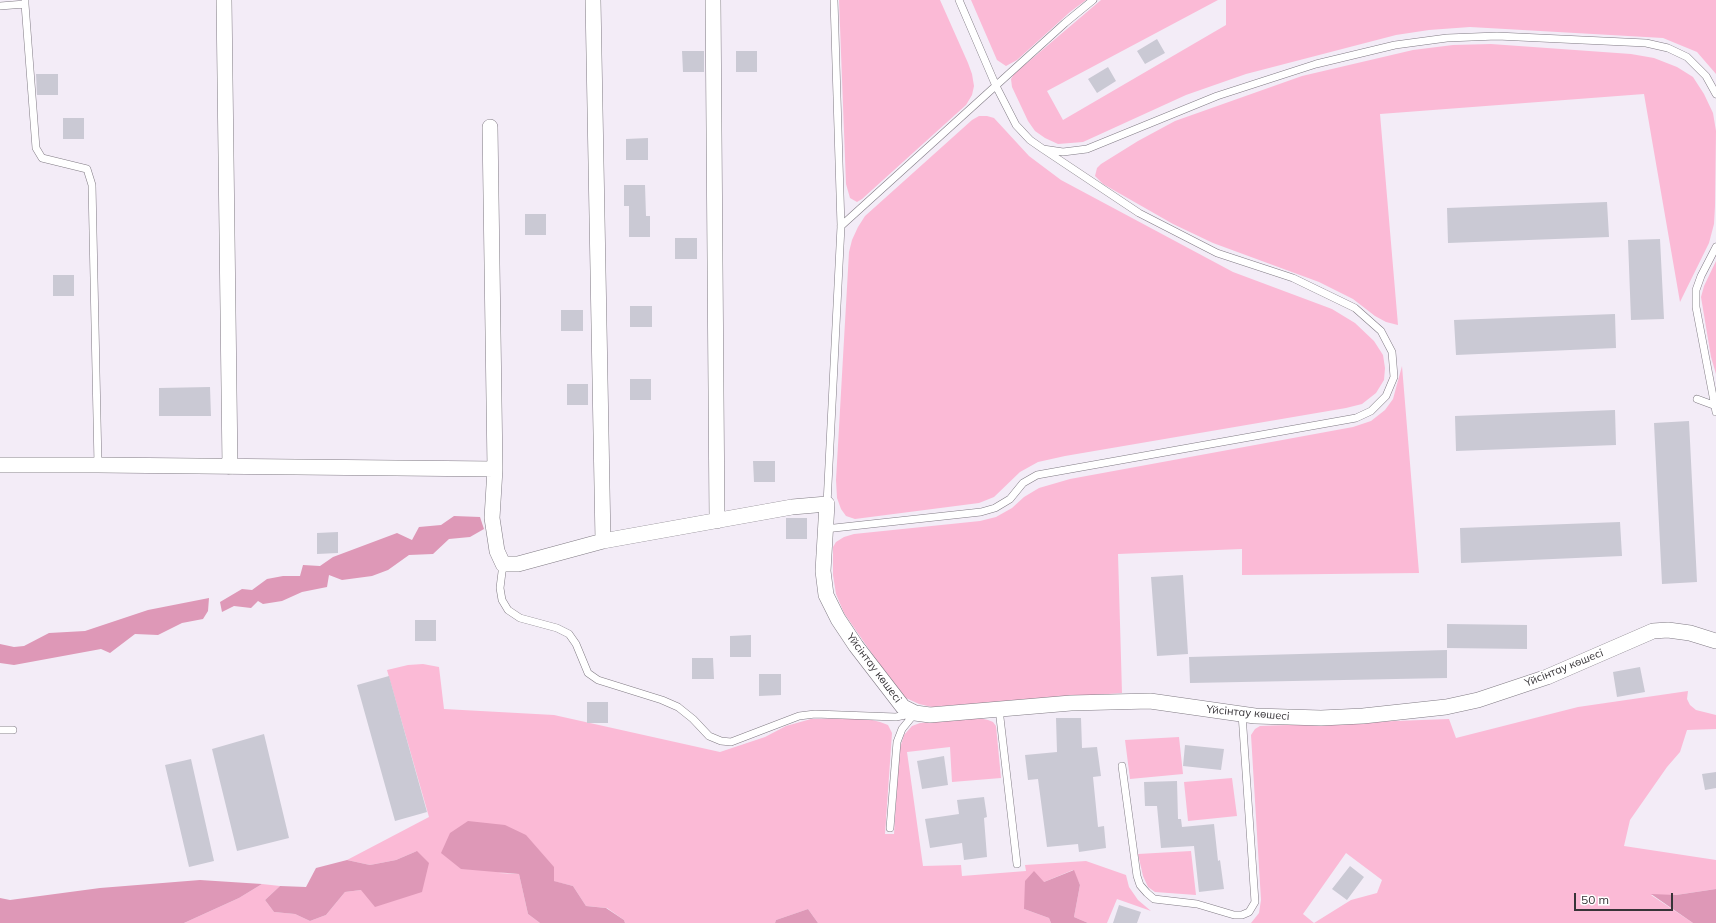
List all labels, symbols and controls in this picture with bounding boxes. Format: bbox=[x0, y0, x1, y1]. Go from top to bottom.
street label: Үйсінтау көшесі bbox=[844, 631, 904, 705]
street label: Үйсінтау көшесі bbox=[1523, 646, 1605, 690]
street label: Үйсінтау көшесі bbox=[1206, 703, 1290, 723]
scale bar bbox=[1576, 885, 1675, 911]
text: 50 m bbox=[1581, 892, 1609, 907]

